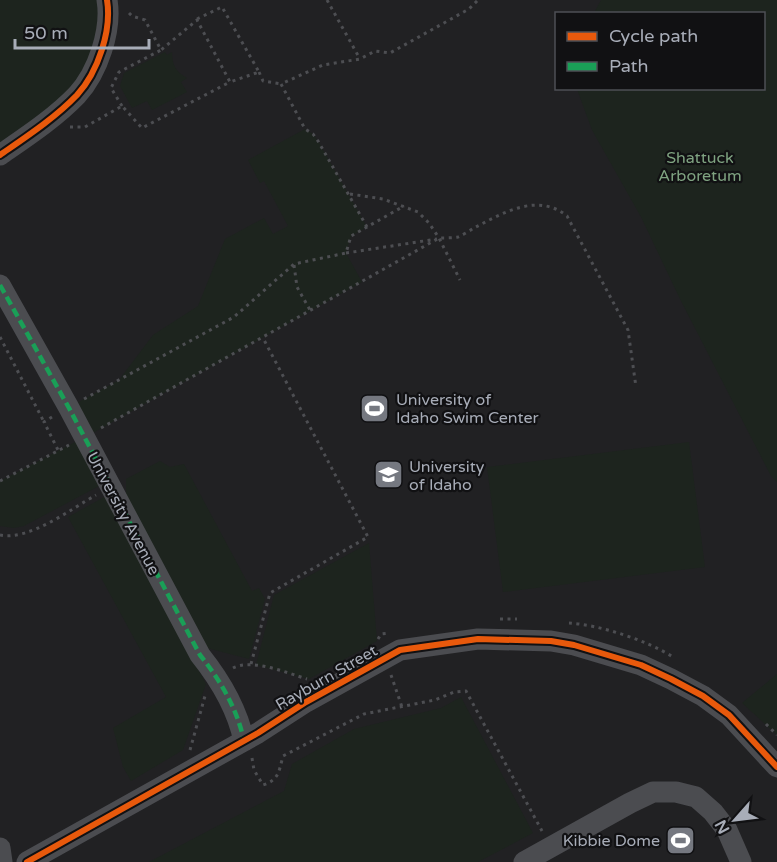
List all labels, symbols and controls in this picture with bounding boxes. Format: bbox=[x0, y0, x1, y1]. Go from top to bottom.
scale bar bbox=[15, 12, 148, 50]
legend bbox=[555, 12, 765, 90]
text: 50 m bbox=[24, 22, 68, 44]
text: Cycle path bbox=[609, 25, 698, 47]
text: Path bbox=[609, 55, 648, 77]
park label: Shattuck Arboretum bbox=[658, 148, 742, 186]
place label: University of Idaho Swim Center bbox=[396, 390, 539, 428]
sports icon: University of Idaho Swim Center bbox=[359, 392, 391, 424]
street label: University Avenue bbox=[82, 448, 164, 579]
place label: University of Idaho bbox=[409, 457, 485, 495]
school or university icon: University of Idaho bbox=[372, 459, 404, 491]
street label: Rayburn Street bbox=[272, 641, 381, 715]
north arrow bbox=[705, 790, 765, 850]
text: N bbox=[711, 816, 734, 837]
sports icon: Kibbie Dome bbox=[665, 824, 697, 856]
place label: Kibbie Dome bbox=[563, 831, 660, 851]

